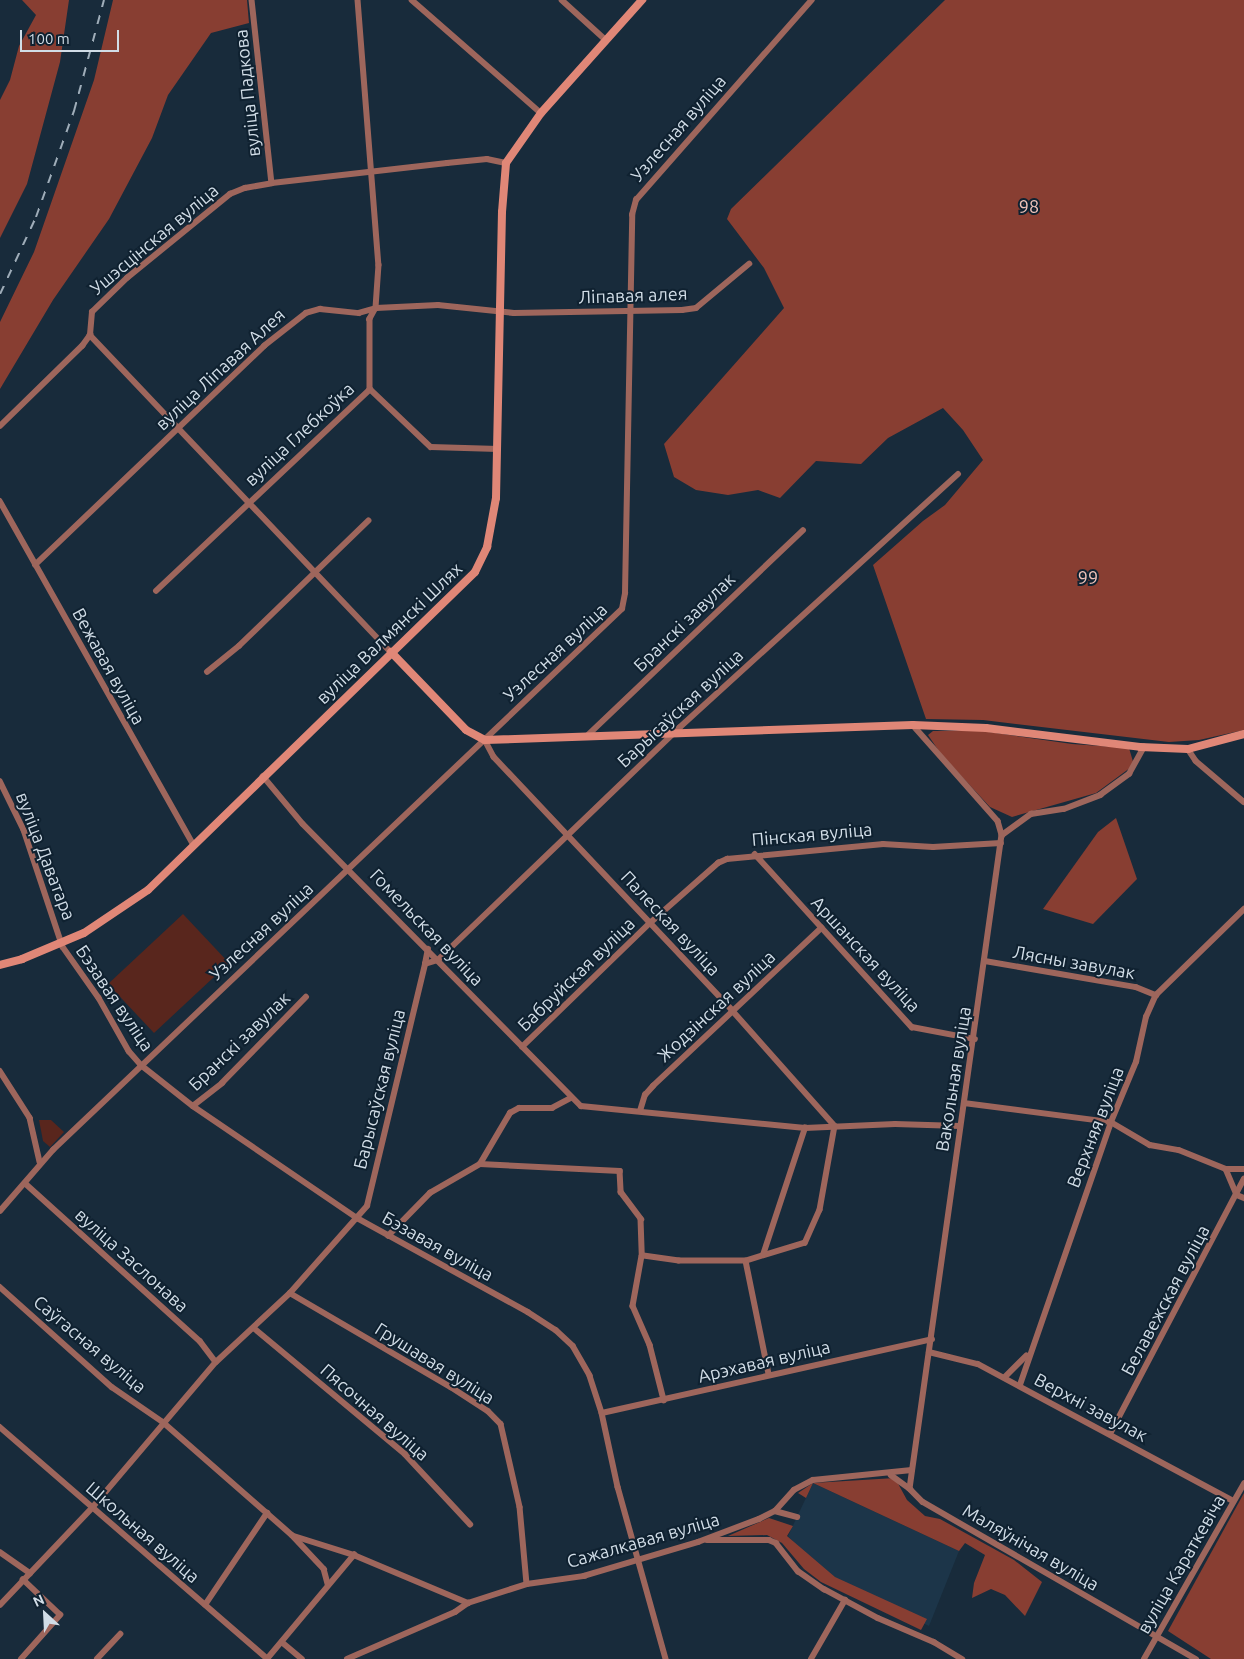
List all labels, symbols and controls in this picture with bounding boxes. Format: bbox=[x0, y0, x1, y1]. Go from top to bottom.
scale bar bbox=[22, 20, 121, 52]
street label: вуліца Падкова bbox=[230, 28, 264, 158]
text: 100 m bbox=[28, 30, 70, 47]
street label: Узлесная вуліца bbox=[626, 70, 730, 186]
street label: Ушэсцінская вуліца bbox=[86, 179, 222, 299]
park label: 98 bbox=[1019, 195, 1039, 217]
street label: Ліпавая алея bbox=[578, 282, 688, 308]
street label: вуліца Ліпавая Алея bbox=[151, 304, 289, 434]
street label: вуліца Глебкоўка bbox=[240, 378, 358, 490]
street label: вуліца Валмянскі Шлях bbox=[312, 558, 466, 708]
park label: 99 bbox=[1078, 566, 1098, 588]
street label: Бранскі завулак bbox=[629, 568, 739, 676]
street label: Узлесная вуліца bbox=[499, 598, 611, 706]
street label: Вежавая вуліца bbox=[68, 604, 150, 728]
street label: Барысаўская вуліца bbox=[613, 644, 747, 772]
street label: вуліца Даватара bbox=[12, 789, 80, 923]
street label: Пінская вуліца bbox=[751, 818, 873, 850]
street label: Гомельская вуліца bbox=[366, 864, 488, 990]
street label: Палеская вуліца bbox=[617, 866, 725, 980]
street label: Узлесная вуліца bbox=[205, 877, 317, 985]
street label: Аршанская вуліца bbox=[807, 892, 925, 1016]
street label: Бабруйская вуліца bbox=[513, 913, 639, 1035]
street label: Бэзавая вуліца bbox=[72, 941, 158, 1055]
street label: Лясны завулак bbox=[1011, 941, 1137, 983]
street label: Жодзінская вуліца bbox=[653, 946, 779, 1066]
street label: Бранскі завулак bbox=[184, 987, 294, 1095]
street label: Вакольная вуліца bbox=[931, 1005, 975, 1153]
street label: Барысаўская вуліца bbox=[349, 1007, 409, 1171]
street label: Верхняя вуліца bbox=[1062, 1063, 1128, 1191]
street label: вуліца Заслонава bbox=[71, 1203, 193, 1317]
street label: Бэзавая вуліца bbox=[379, 1207, 497, 1285]
street label: Белавежская вуліца bbox=[1116, 1221, 1214, 1379]
street label: Саўгасная вуліца bbox=[29, 1291, 151, 1397]
street label: Грушавая вуліца bbox=[371, 1318, 499, 1408]
street label: Арэхавая вуліца bbox=[696, 1335, 832, 1387]
street label: Пясочная вуліца bbox=[316, 1359, 434, 1465]
street label: Верхні завулак bbox=[1031, 1368, 1151, 1446]
street label: Школьная вуліца bbox=[82, 1477, 204, 1587]
street label: вуліца Караткевіча bbox=[1132, 1491, 1230, 1637]
street label: Маляўнічая вуліца bbox=[959, 1499, 1103, 1595]
street label: Сажалкавая вуліца bbox=[564, 1508, 722, 1572]
north arrow bbox=[20, 1589, 70, 1639]
text: N bbox=[31, 1591, 47, 1610]

